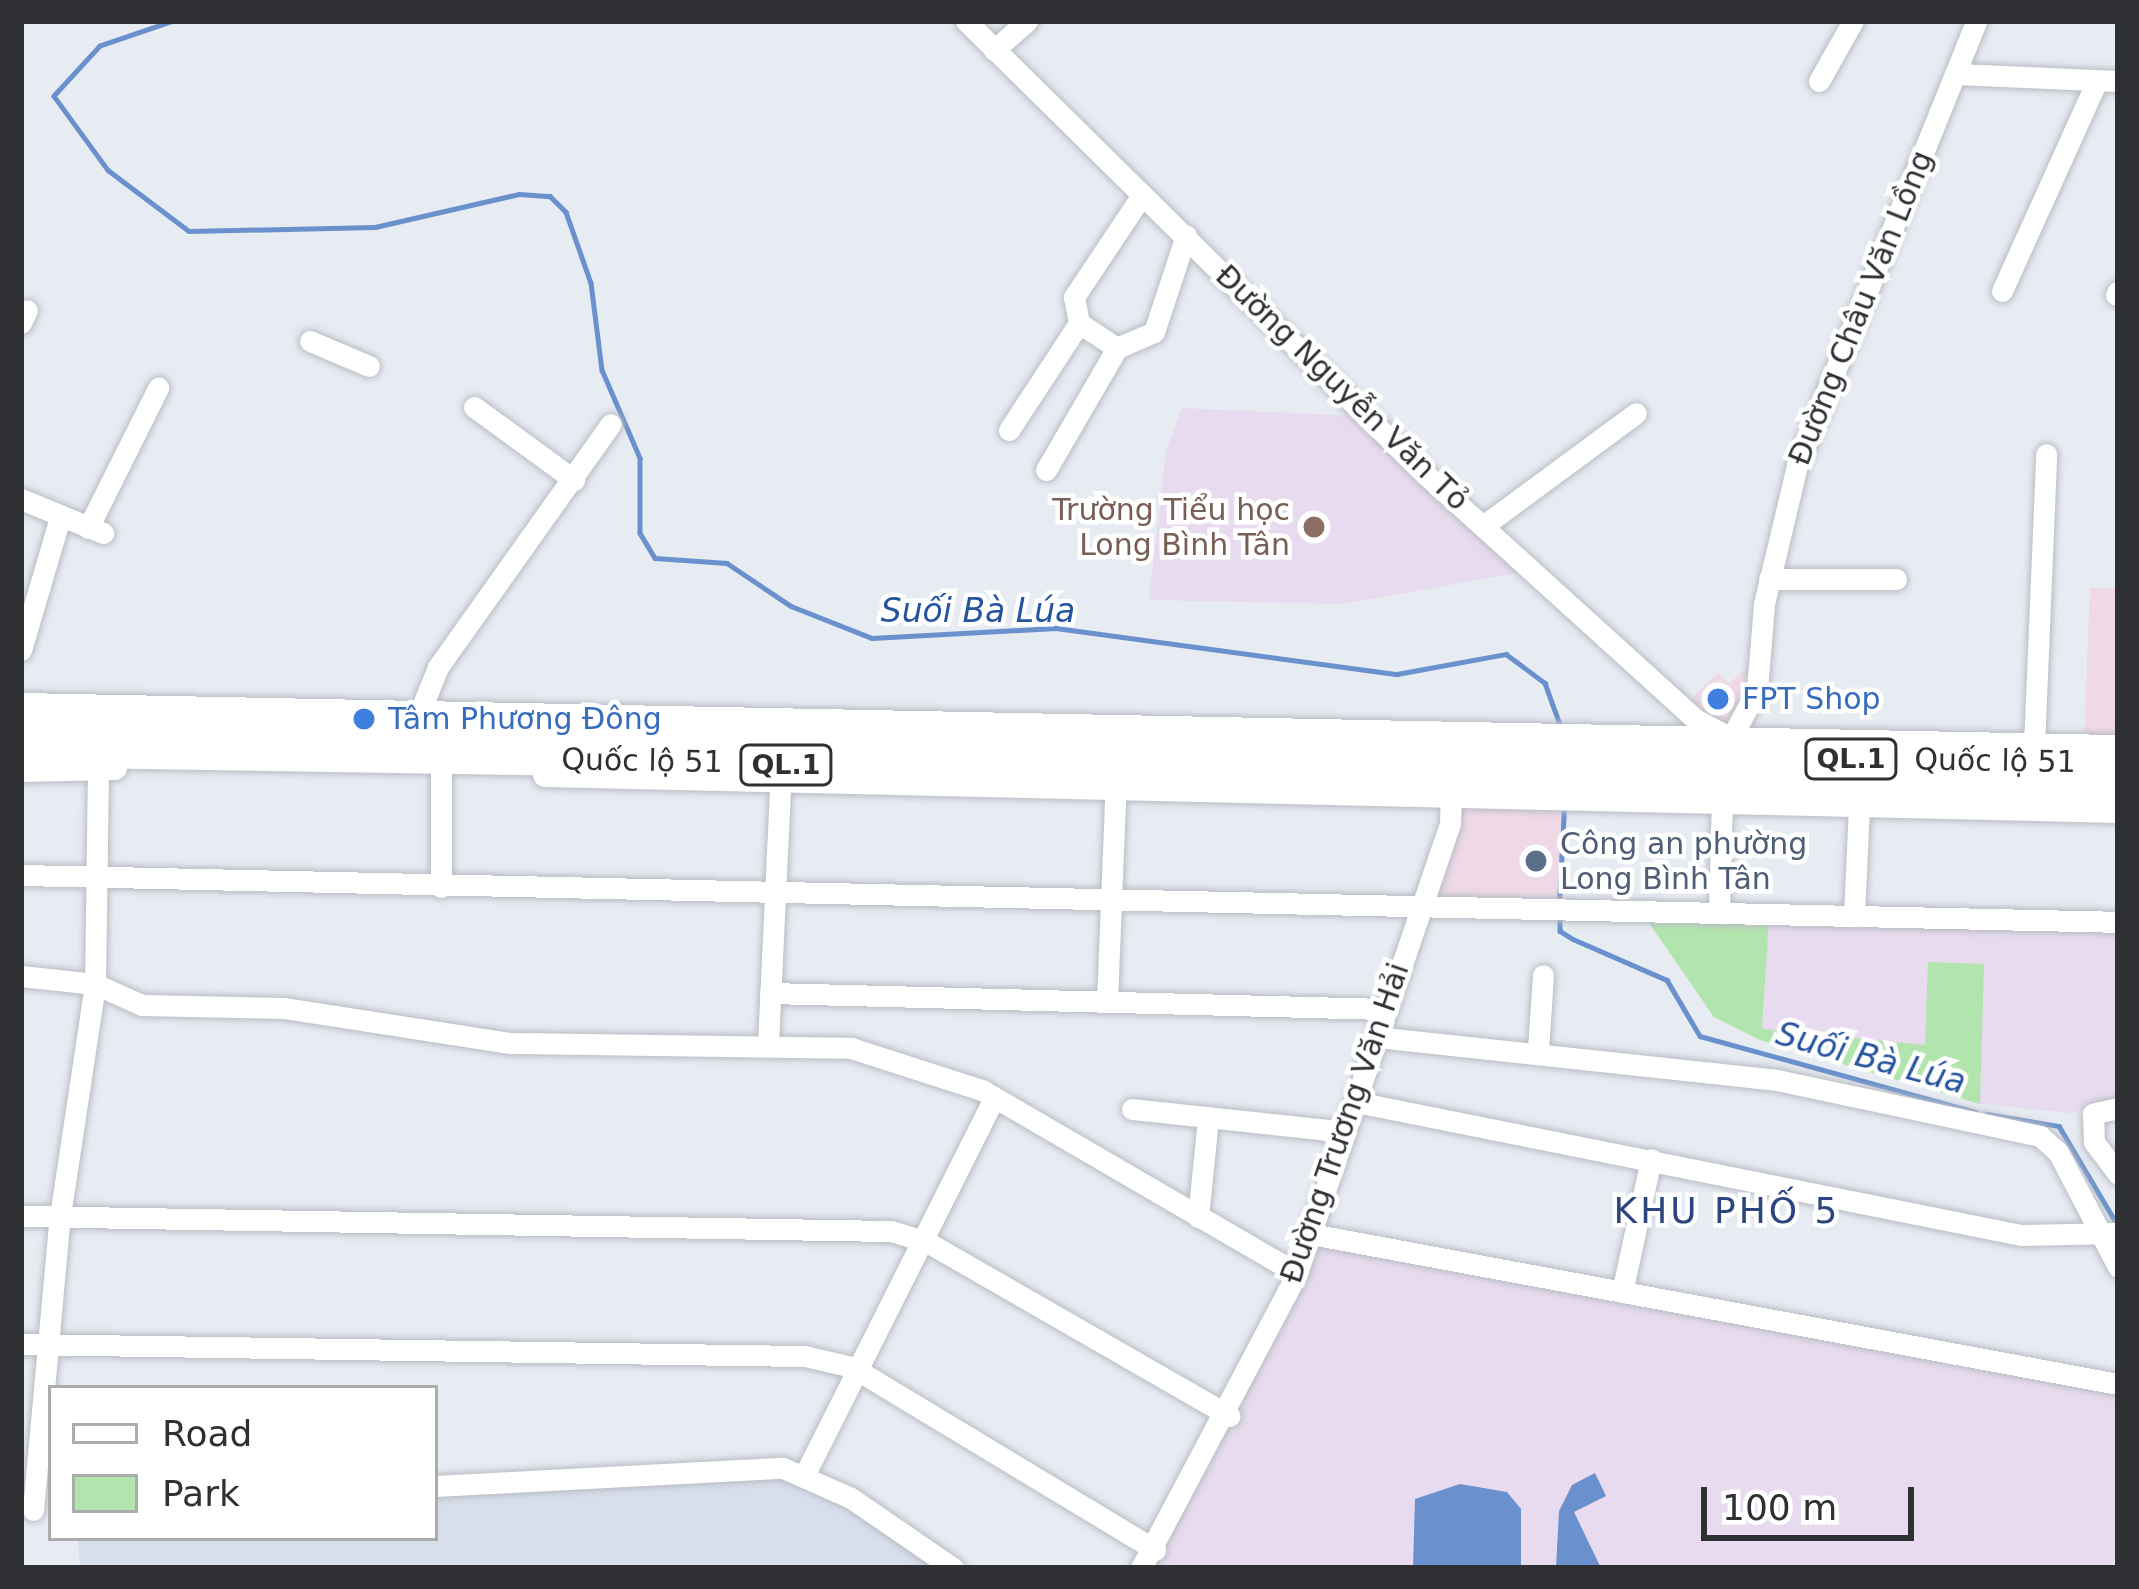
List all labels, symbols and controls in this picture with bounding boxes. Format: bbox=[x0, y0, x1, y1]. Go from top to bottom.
street label: Đường Châu Văn Lồng bbox=[1781, 146, 1941, 470]
street label: Đường Nguyễn Văn Tỏ bbox=[1208, 258, 1476, 518]
place label: Trường Tiểu học Long Bình Tân bbox=[1052, 492, 1290, 562]
marker: Trường Tiểu học Long Bình Tân bbox=[1301, 514, 1327, 540]
water label: Suối Bà Lúa bbox=[881, 591, 1075, 631]
place label: FPT Shop bbox=[1742, 681, 1881, 717]
marker: FPT Shop bbox=[1705, 686, 1731, 712]
place label: Tâm Phương Đông bbox=[388, 701, 662, 737]
marker: Tâm Phương Đông bbox=[351, 706, 377, 732]
road number: QL.1 bbox=[1803, 738, 1899, 780]
street label: Quốc lộ 51 bbox=[561, 742, 723, 780]
street label: Quốc lộ 51 bbox=[1914, 742, 2076, 780]
road number: QL.1 bbox=[738, 744, 834, 786]
place label: Công an phường Long Bình Tân bbox=[1560, 826, 1807, 896]
marker: Công an phường Long Bình Tân bbox=[1523, 848, 1549, 874]
street label: Đường Trương Văn Hải bbox=[1273, 958, 1417, 1288]
water label: Suối Bà Lúa bbox=[1772, 1014, 1970, 1102]
district label: KHU PHỐ 5 bbox=[1614, 1189, 1840, 1233]
legend bbox=[48, 1385, 438, 1541]
text: Road bbox=[162, 1413, 252, 1454]
scale bar bbox=[1707, 1463, 1920, 1537]
text: Park bbox=[162, 1473, 240, 1514]
text: 100 m bbox=[1722, 1487, 1837, 1528]

